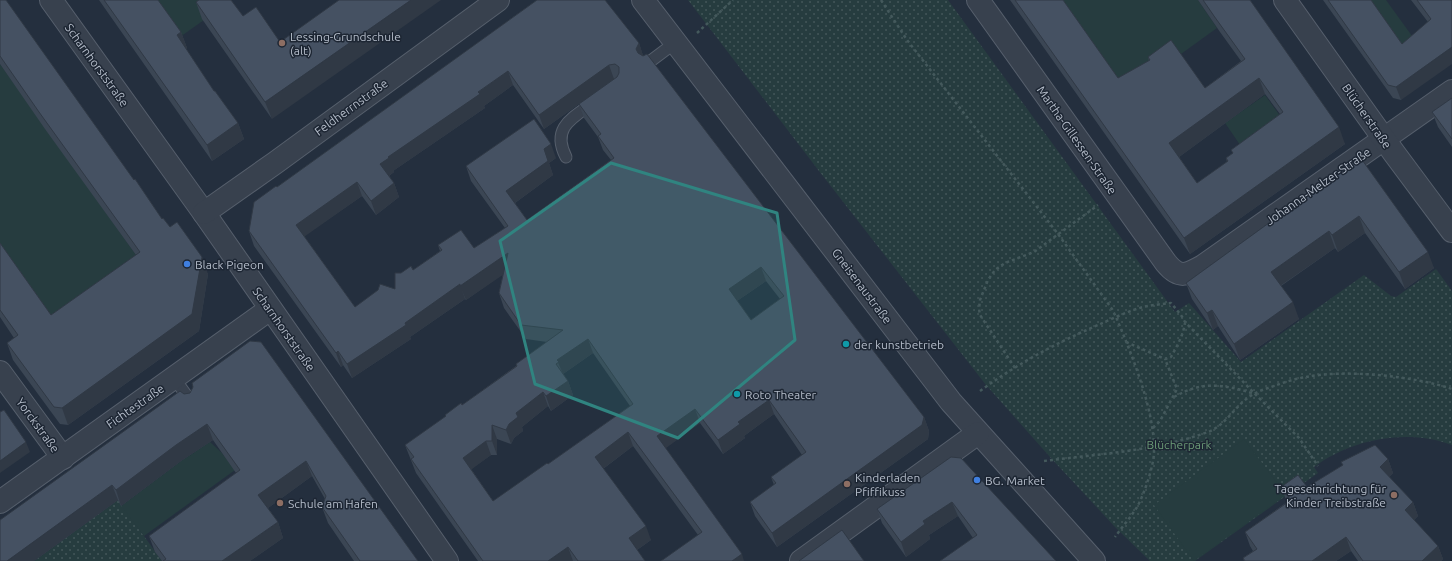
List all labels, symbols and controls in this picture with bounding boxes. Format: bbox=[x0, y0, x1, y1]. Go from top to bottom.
street label: Scharnhorststraße bbox=[63, 21, 131, 109]
place label: Lessing-Grundschule (alt) bbox=[290, 30, 401, 58]
marker: Lessing-Grundschule (alt) bbox=[277, 38, 287, 48]
street label: Feldherrnstraße bbox=[312, 76, 390, 138]
street label: Blücherstraße bbox=[1340, 81, 1394, 151]
street label: Martha-Gillessen-Straße bbox=[1035, 83, 1119, 197]
street label: Johanna-Melzer-Straße bbox=[1263, 145, 1373, 227]
street label: Gneisenaustraße bbox=[830, 246, 894, 326]
place label: Black Pigeon bbox=[195, 258, 264, 271]
marker: Black Pigeon bbox=[182, 259, 192, 269]
street label: Scharnhorststraße bbox=[250, 285, 318, 373]
place label: der kunstbetrieb bbox=[854, 338, 944, 351]
marker: der kunstbetrieb bbox=[841, 339, 851, 349]
street label: Fichtestraße bbox=[104, 381, 166, 431]
place label: Roto Theater bbox=[745, 388, 817, 401]
marker: Roto Theater bbox=[732, 389, 742, 399]
street label: Yorckstraße bbox=[14, 395, 62, 455]
park label: Blücherpark bbox=[1146, 438, 1212, 451]
place label: Kinderladen Pfiffikuss bbox=[855, 471, 920, 498]
place label: BG. Market bbox=[985, 474, 1045, 487]
marker: BG. Market bbox=[972, 475, 982, 485]
marker: Kinderladen Pfiffikuss bbox=[842, 479, 852, 489]
place label: Tageseinrichtung für Kinder Treibstraße bbox=[1275, 482, 1386, 509]
marker: Tageseinrichtung für Kinder Treibstraße bbox=[1389, 490, 1399, 500]
place label: Schule am Hafen bbox=[288, 497, 378, 510]
marker: Schule am Hafen bbox=[275, 498, 285, 508]

